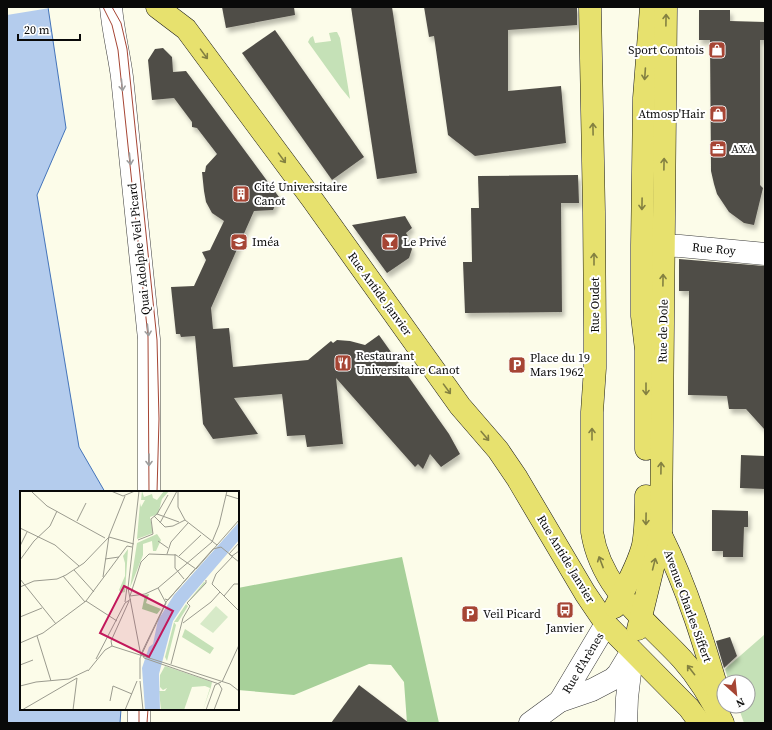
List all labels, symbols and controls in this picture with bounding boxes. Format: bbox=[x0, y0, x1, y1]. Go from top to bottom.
one-way arrow bbox=[662, 14, 670, 27]
scale bar bbox=[18, 16, 80, 42]
text: 20 m bbox=[24, 22, 50, 38]
shop icon: Sport Comtois bbox=[707, 40, 727, 60]
place label: Sport Comtois bbox=[628, 42, 704, 58]
one-way arrow bbox=[200, 48, 208, 59]
one-way arrow bbox=[642, 67, 649, 80]
one-way arrow bbox=[119, 78, 126, 91]
shop icon: Atmosp'Hair bbox=[708, 104, 728, 124]
place label: Atmosp'Hair bbox=[638, 106, 705, 122]
one-way arrow bbox=[589, 123, 596, 136]
office icon: AXA bbox=[708, 139, 728, 159]
place label: AXA bbox=[731, 141, 755, 157]
one-way arrow bbox=[126, 152, 134, 165]
one-way arrow bbox=[277, 153, 286, 164]
one-way arrow bbox=[660, 158, 668, 171]
place label: Cité Universitaire Canot bbox=[254, 179, 347, 209]
street label: Quai Adolphe Veil Picard bbox=[124, 182, 154, 316]
building icon: Cité Universitaire Canot bbox=[231, 184, 251, 204]
one-way arrow bbox=[638, 197, 646, 210]
school or university icon: Iméa bbox=[229, 232, 249, 252]
bar icon: Le Privé bbox=[380, 232, 400, 252]
place label: Iméa bbox=[252, 234, 280, 250]
place label: Le Privé bbox=[403, 234, 446, 250]
street label: Rue Roy bbox=[691, 239, 737, 259]
street label: Rue Antide Janvier bbox=[344, 249, 416, 339]
one-way arrow bbox=[590, 253, 598, 266]
one-way arrow bbox=[659, 274, 667, 287]
street label: Rue Oudet bbox=[587, 277, 603, 333]
street label: Rue de Dole bbox=[654, 299, 672, 363]
one-way arrow bbox=[144, 323, 151, 336]
place label: Restaurant Universitaire Canot bbox=[356, 348, 460, 378]
place label: Place du 19 Mars 1962 bbox=[530, 350, 590, 380]
restaurant icon: Restaurant Universitaire Canot bbox=[333, 353, 353, 373]
parking icon: Place du 19 Mars 1962 bbox=[507, 355, 527, 375]
one-way arrow bbox=[642, 382, 650, 395]
one-way arrow bbox=[443, 383, 452, 394]
one-way arrow bbox=[588, 428, 596, 441]
one-way arrow bbox=[481, 430, 490, 441]
one-way arrow bbox=[145, 453, 153, 466]
one-way arrow bbox=[657, 462, 665, 475]
inset map bbox=[20, 491, 239, 710]
street label: Rue Antide Janvier bbox=[533, 512, 599, 606]
one-way arrow bbox=[642, 512, 649, 525]
street label: Avenue Charles Siffert bbox=[660, 548, 716, 664]
one-way arrow bbox=[596, 557, 604, 569]
one-way arrow bbox=[651, 558, 658, 571]
bus stop icon: Janvier bbox=[555, 600, 575, 620]
parking icon: Veil Picard bbox=[460, 604, 480, 624]
place label: Veil Picard bbox=[483, 606, 541, 622]
place label: Janvier bbox=[545, 620, 584, 636]
street label: Rue d'Arènes bbox=[558, 629, 608, 697]
one-way arrow bbox=[686, 664, 695, 675]
north arrow bbox=[716, 674, 756, 714]
text: N bbox=[733, 694, 747, 711]

